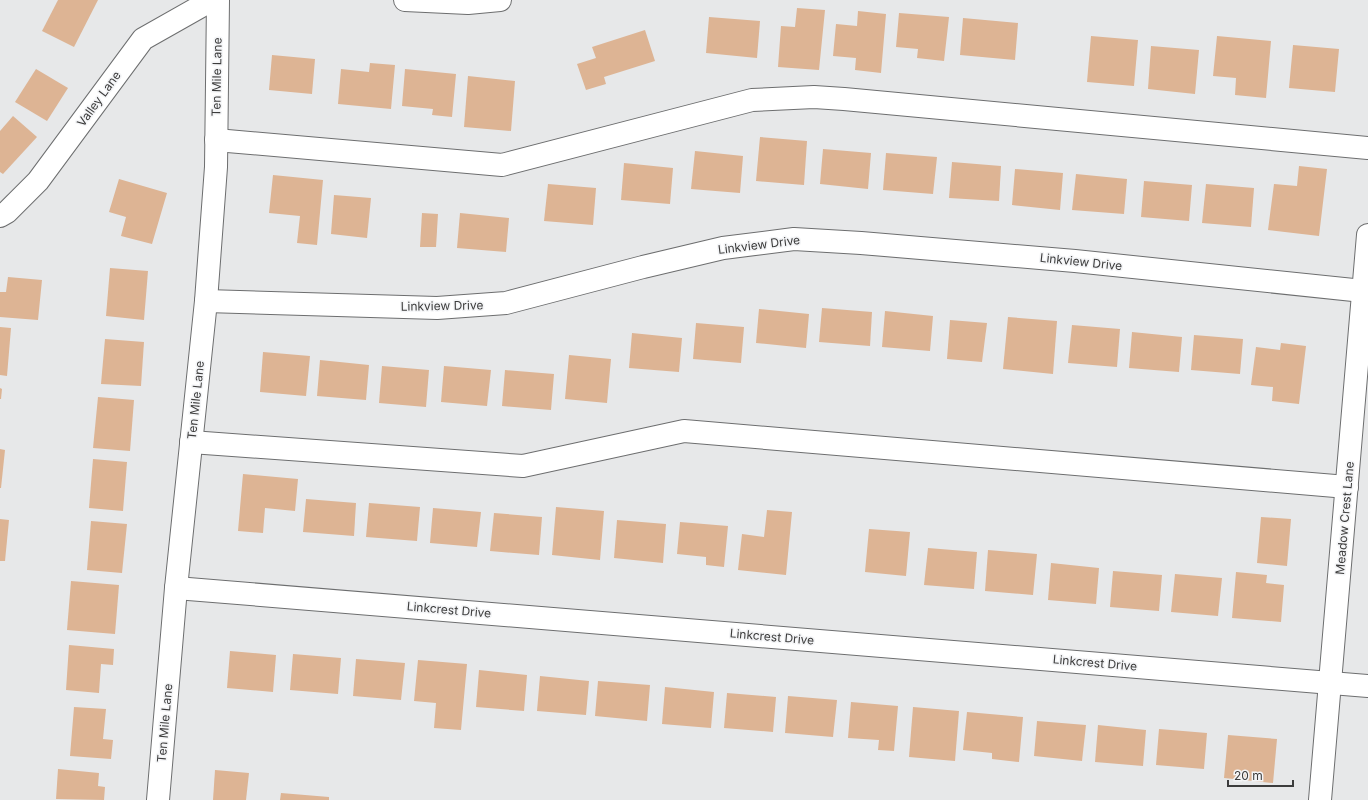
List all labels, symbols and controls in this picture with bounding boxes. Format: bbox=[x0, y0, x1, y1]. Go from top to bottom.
street label: Ten Mile Lane bbox=[208, 37, 225, 117]
street label: Valley Lane bbox=[74, 68, 124, 129]
street label: Linkview Drive bbox=[717, 232, 801, 257]
street label: Linkview Drive bbox=[1039, 250, 1123, 273]
street label: Linkview Drive bbox=[400, 297, 484, 314]
street label: Ten Mile Lane bbox=[184, 360, 207, 440]
street label: Meadow Crest Lane bbox=[1332, 461, 1357, 575]
street label: Linkcrest Drive bbox=[406, 598, 492, 621]
street label: Linkcrest Drive bbox=[729, 625, 815, 648]
street label: Linkcrest Drive bbox=[1052, 651, 1138, 674]
street label: Ten Mile Lane bbox=[154, 683, 175, 763]
scale bar bbox=[1228, 762, 1293, 788]
text: 20 m bbox=[1234, 768, 1263, 783]

